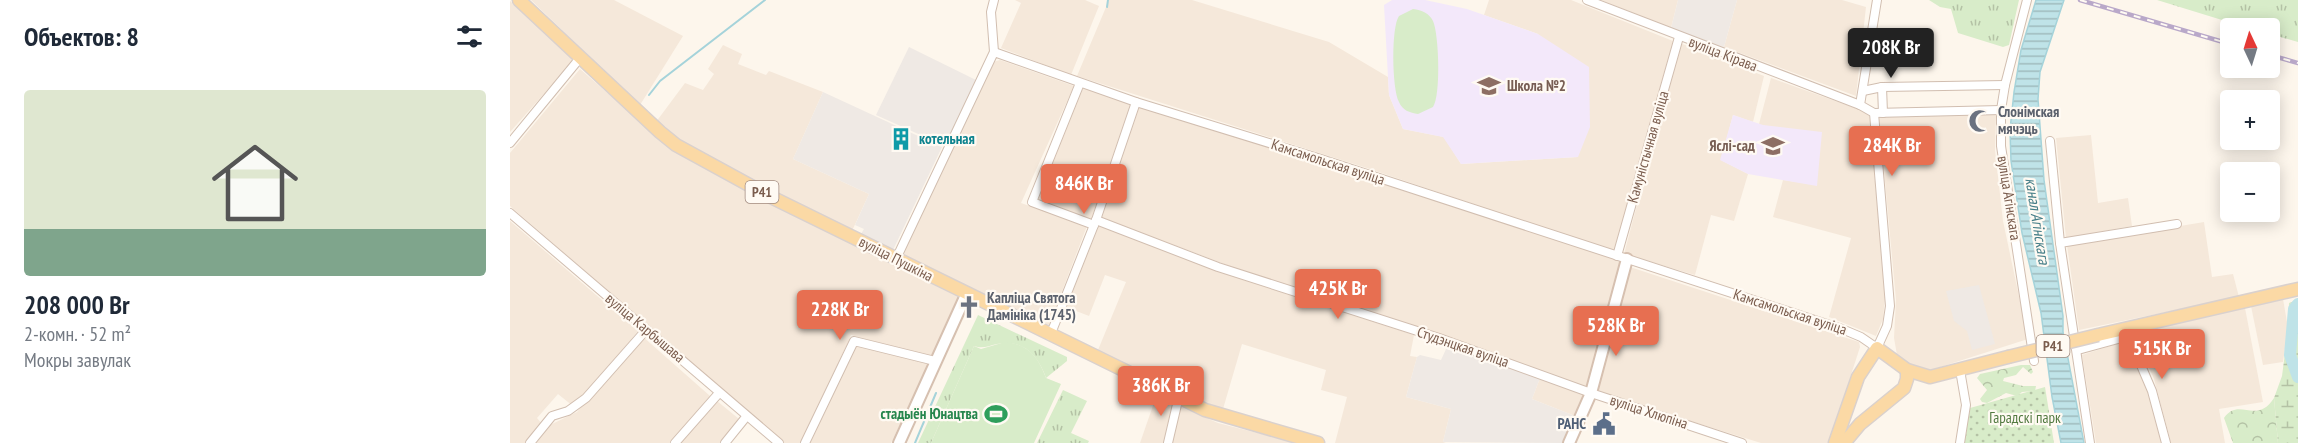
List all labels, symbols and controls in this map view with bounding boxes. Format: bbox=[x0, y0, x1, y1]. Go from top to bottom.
north arrow bbox=[2220, 18, 2280, 78]
map controls bbox=[2220, 18, 2280, 222]
text: Объектов: 8 bbox=[24, 20, 139, 53]
icon: filters bbox=[453, 20, 486, 53]
pin: 208K Br bbox=[1836, 28, 1946, 79]
street label: вуліца Кірава bbox=[1686, 32, 1760, 75]
text: 208K Br bbox=[1862, 34, 1920, 60]
school or university icon: Школа №2 bbox=[1476, 73, 1502, 99]
place label: Школа №2 bbox=[1507, 76, 1566, 95]
street label: Камуністычная вуліца bbox=[1622, 89, 1673, 205]
button: + bbox=[2220, 90, 2280, 150]
place label: Слонімская мячэць bbox=[1998, 102, 2059, 138]
mosque icon: Слонімская мячэць bbox=[1967, 108, 1993, 134]
building icon: котельная bbox=[888, 126, 914, 152]
pin: 284K Br bbox=[1837, 126, 1947, 177]
icon: home bbox=[201, 129, 309, 237]
place label: котельная bbox=[919, 129, 975, 148]
text: 284K Br bbox=[1863, 132, 1921, 158]
school or university icon: Яслі-сад bbox=[1760, 133, 1786, 159]
street label: Камсамольская вуліца bbox=[1269, 134, 1387, 189]
place label: Яслі-сад bbox=[1709, 136, 1755, 155]
street label: вуліца Агінскага bbox=[1993, 154, 2026, 241]
button: − bbox=[2220, 162, 2280, 222]
pin: 846K Br bbox=[1029, 164, 1139, 215]
text: 846K Br bbox=[1055, 170, 1113, 196]
water label: канал Агінскага bbox=[2021, 176, 2055, 267]
road number: Р41 bbox=[746, 181, 778, 203]
street label: вуліца Пушкіна bbox=[856, 232, 936, 285]
pin: 425K Br bbox=[1283, 269, 1393, 320]
text: 425K Br bbox=[1309, 275, 1367, 301]
street label: Камсамольская вуліца bbox=[1731, 284, 1849, 339]
text: 208 000 Br bbox=[24, 288, 130, 321]
place label: Капліца Святога Дамініка (1745) bbox=[987, 288, 1076, 324]
street label: вуліца Карбышава bbox=[602, 289, 689, 366]
pin: 228K Br bbox=[785, 290, 895, 341]
church icon: Капліца Святога Дамініка (1745) bbox=[956, 294, 982, 320]
text: 228K Br bbox=[811, 296, 869, 322]
pin: 528K Br bbox=[1561, 306, 1671, 357]
text: 528K Br bbox=[1587, 312, 1645, 338]
text: 2-комн. · 52 m² bbox=[24, 321, 131, 347]
street label: Студэнцкая вуліца bbox=[1415, 322, 1512, 371]
pin: 515K Br bbox=[2107, 329, 2217, 380]
road number: Р41 bbox=[2036, 335, 2070, 357]
text: 515K Br bbox=[2133, 335, 2191, 361]
text: Мокры завулак bbox=[24, 347, 131, 373]
pin: 386K Br bbox=[1106, 366, 1216, 417]
text: 386K Br bbox=[1132, 372, 1190, 398]
street label: вуліца Хлюпіна bbox=[1608, 390, 1690, 433]
sports icon: стадыён Юнацтва bbox=[983, 401, 1009, 427]
place label: стадыён Юнацтва bbox=[881, 404, 978, 423]
park label: Гарадскі парк bbox=[1989, 408, 2061, 427]
public building icon: РАНС bbox=[1591, 411, 1617, 437]
place label: РАНС bbox=[1557, 414, 1586, 433]

